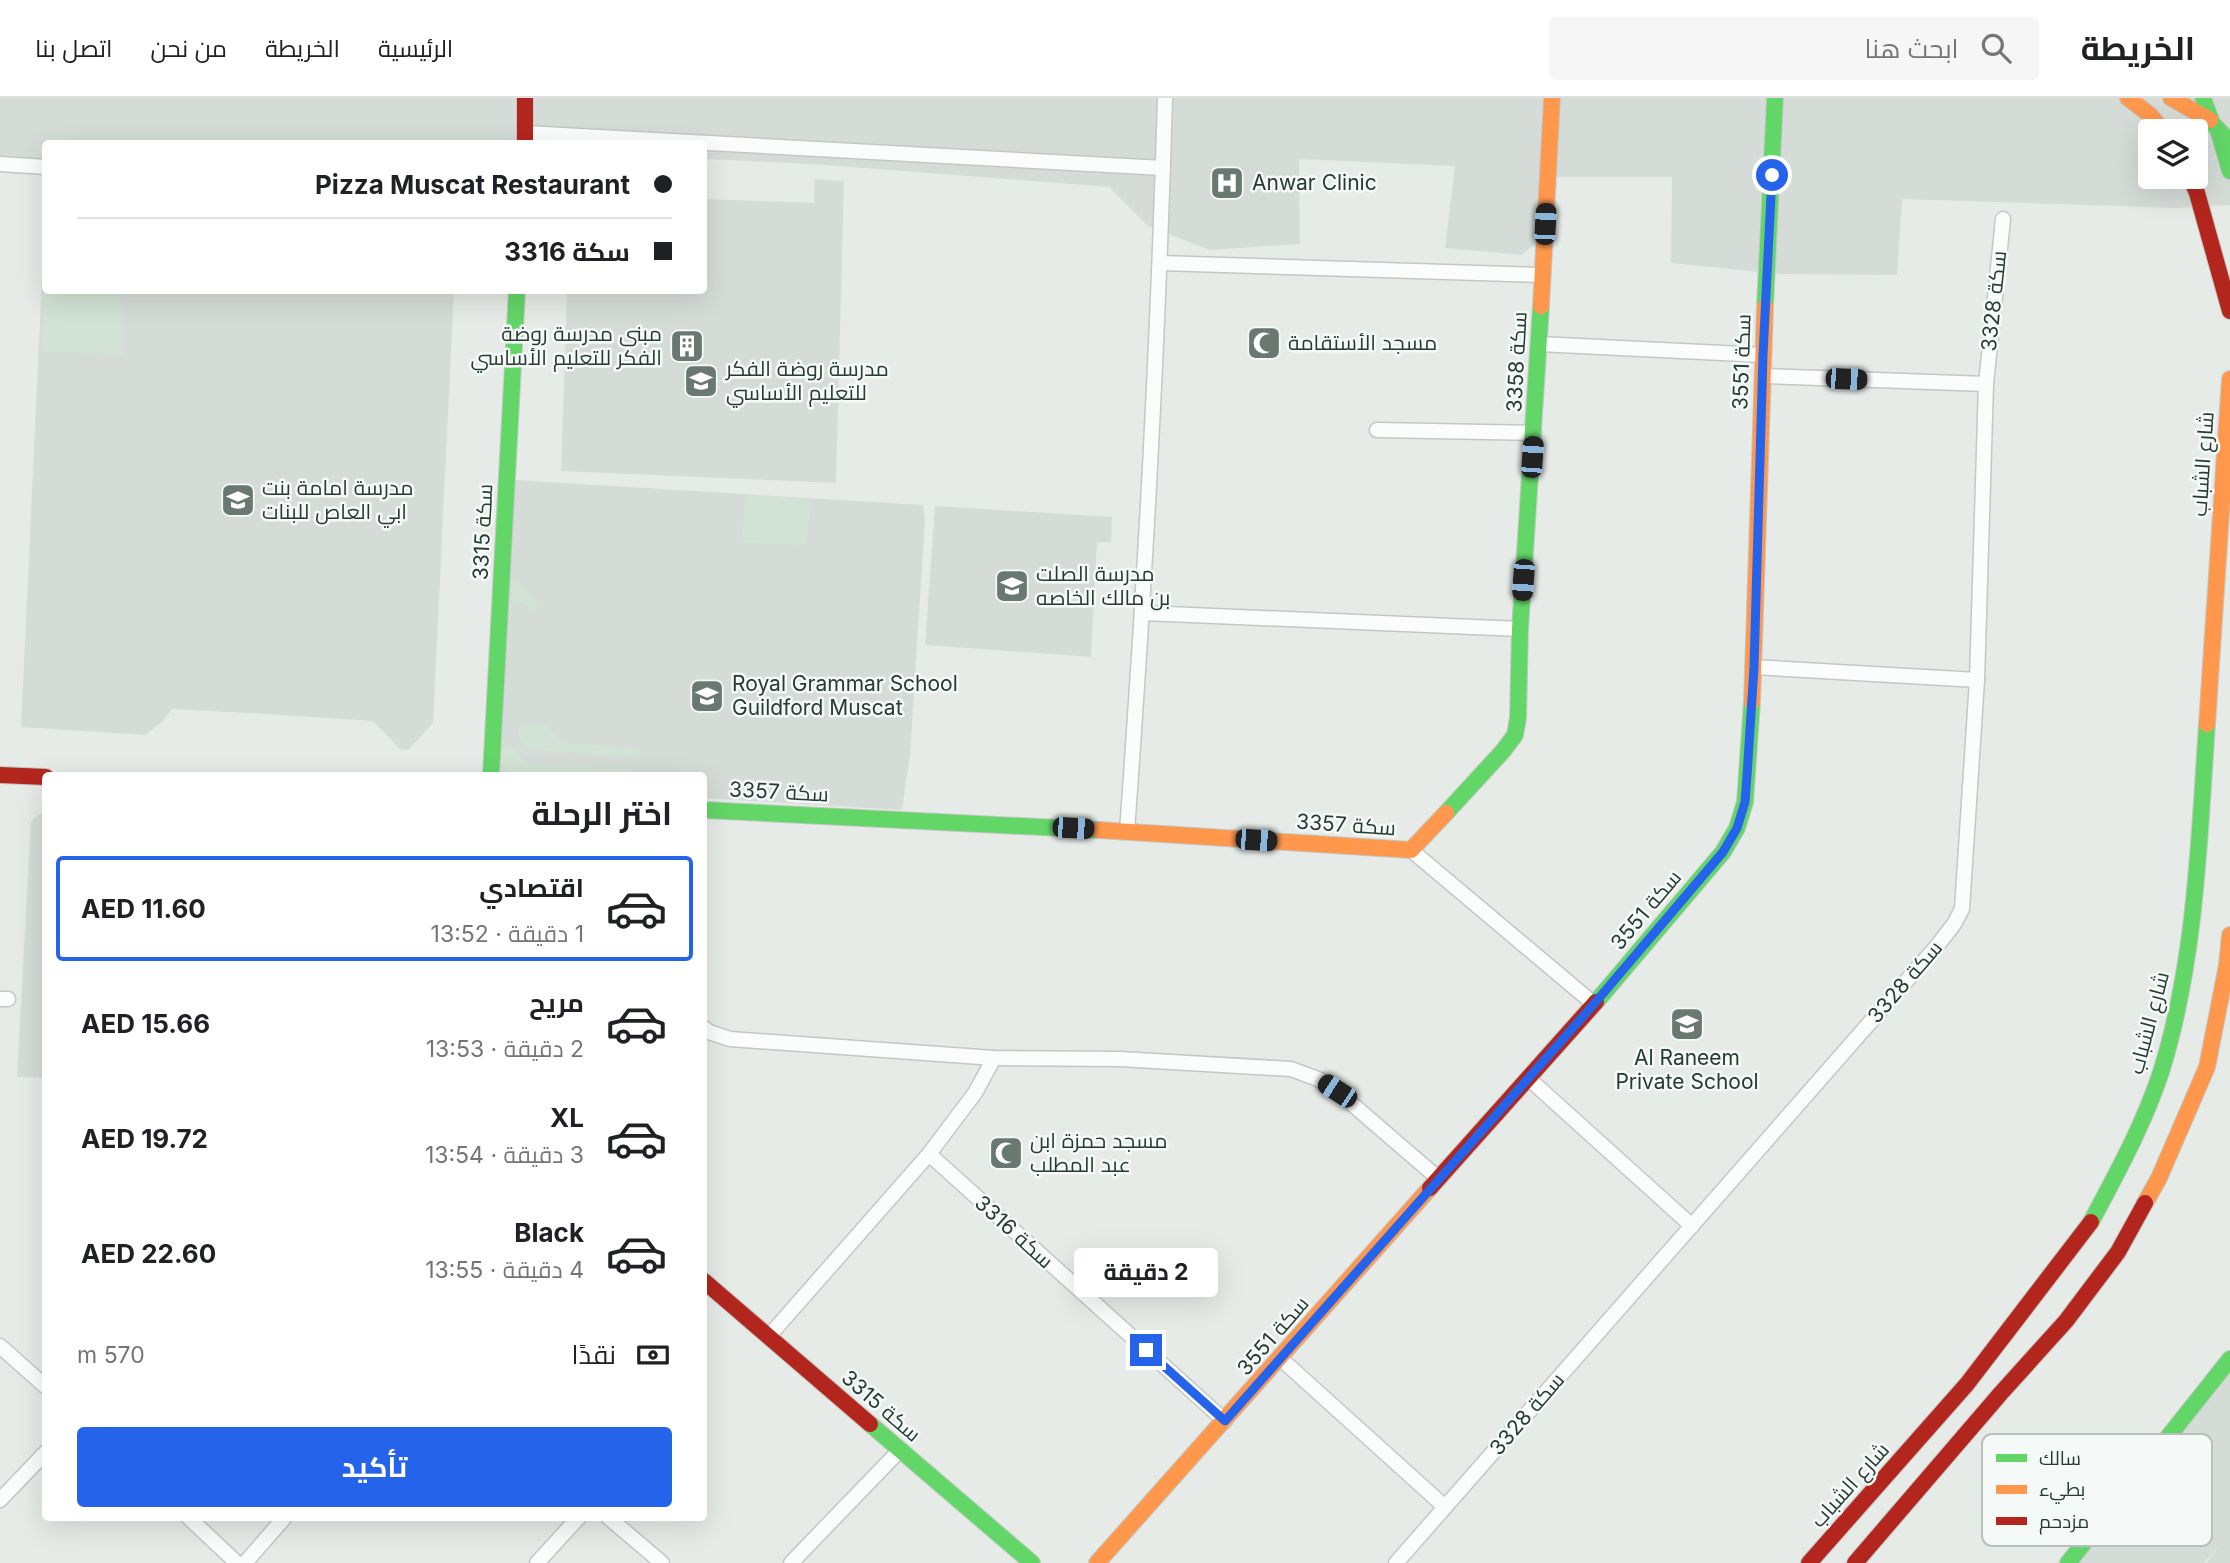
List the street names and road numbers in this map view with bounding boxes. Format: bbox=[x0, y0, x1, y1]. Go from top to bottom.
street label: سكة 3328 bbox=[1976, 249, 2011, 352]
street label: سكة 3358 bbox=[1501, 311, 1532, 413]
street label: سكة 3551 bbox=[1727, 313, 1756, 411]
street label: شارع الشباب bbox=[2186, 411, 2221, 517]
street label: سكة 3315 bbox=[467, 483, 498, 581]
street label: سكة 3357 bbox=[729, 776, 830, 807]
street label: سكة 3357 bbox=[1295, 809, 1397, 840]
street label: سكة 3551 bbox=[1605, 865, 1686, 955]
street label: سكة 3328 bbox=[1862, 935, 1947, 1028]
street label: شارع الشباب bbox=[2123, 969, 2176, 1077]
street label: سكة 3316 bbox=[970, 1190, 1059, 1273]
street label: سكة 3551 bbox=[1232, 1291, 1314, 1380]
street label: سكة 3315 bbox=[837, 1365, 926, 1447]
street label: سكة 3328 bbox=[1484, 1367, 1569, 1460]
street label: شارع الشباب bbox=[1805, 1437, 1896, 1533]

